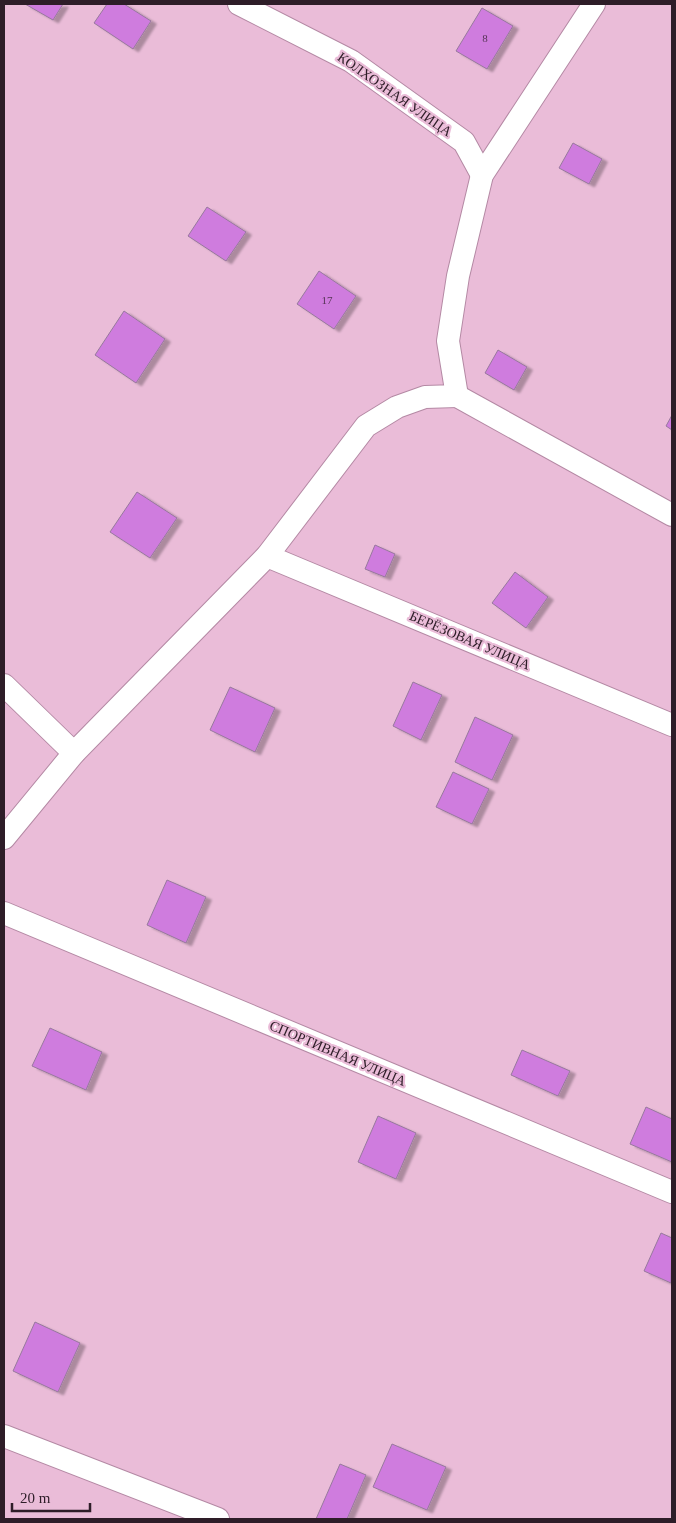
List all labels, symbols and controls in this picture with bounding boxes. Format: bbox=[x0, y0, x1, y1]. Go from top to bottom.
house number: 8 bbox=[482, 32, 488, 44]
street label: КОЛХОЗНАЯ УЛИЦА bbox=[335, 49, 455, 140]
house number: 17 bbox=[322, 294, 333, 306]
street label: БЕРЁЗОВАЯ УЛИЦА bbox=[407, 607, 534, 673]
street label: СПОРТИВНАЯ УЛИЦА bbox=[267, 1018, 409, 1089]
scale bar bbox=[12, 1480, 90, 1512]
text: 20 m bbox=[20, 1490, 51, 1506]

